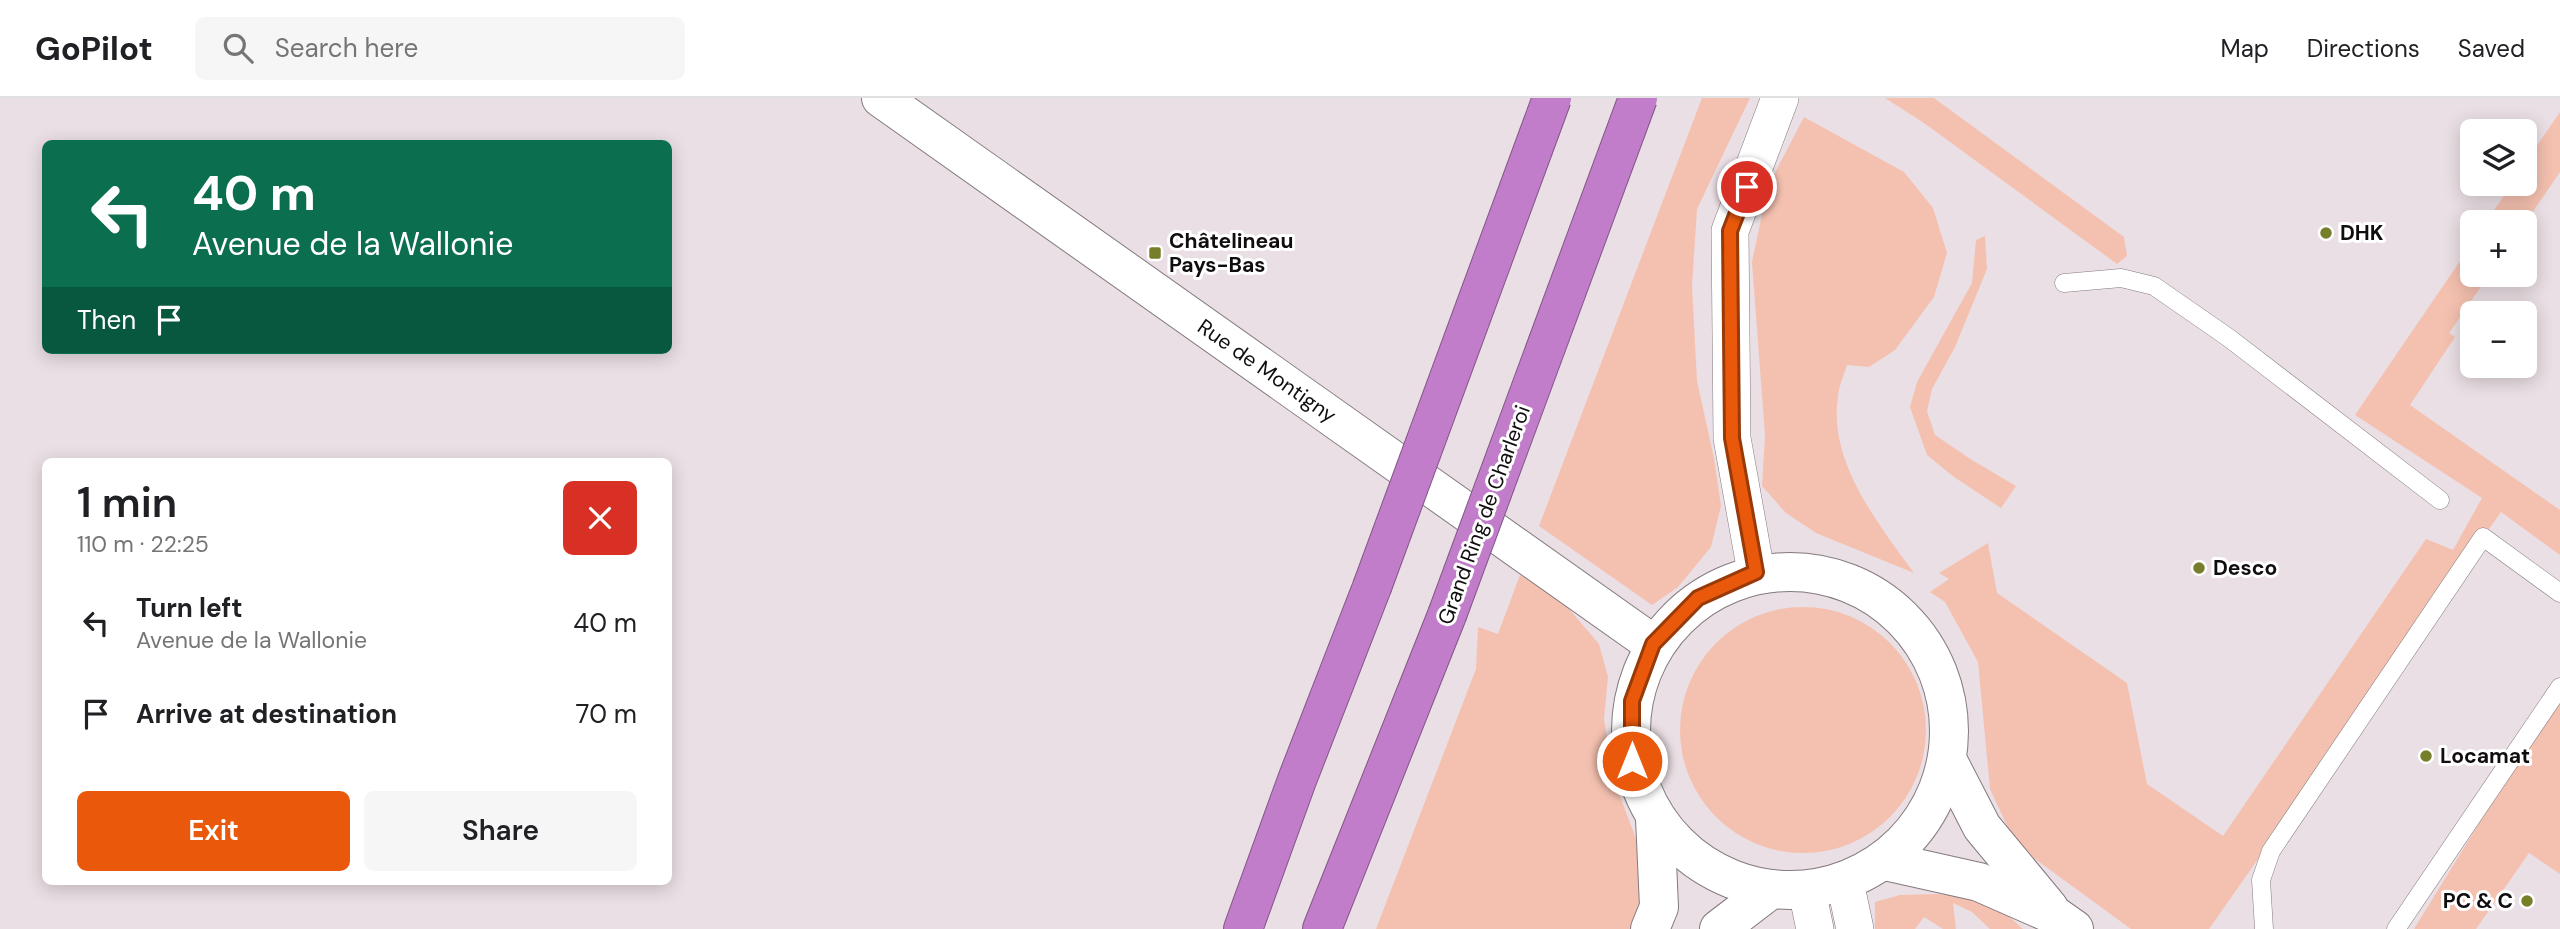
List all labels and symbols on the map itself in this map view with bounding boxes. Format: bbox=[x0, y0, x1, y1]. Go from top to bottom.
pin bbox=[1717, 157, 1777, 217]
place label: DHK bbox=[2340, 219, 2384, 247]
marker: DHK bbox=[2318, 225, 2334, 241]
place label: Châtelineau Pays-Bas bbox=[1169, 227, 1293, 279]
marker: Châtelineau Pays-Bas bbox=[1147, 245, 1163, 261]
street label: Rue de Montigny bbox=[1192, 313, 1342, 429]
street label: Grand Ring de Charleroi bbox=[1431, 402, 1537, 628]
place label: Desco bbox=[2213, 554, 2277, 582]
marker: Desco bbox=[2191, 560, 2207, 576]
position arrow bbox=[1595, 724, 1669, 798]
place label: Locamat bbox=[2440, 742, 2530, 770]
marker: Locamat bbox=[2418, 748, 2434, 764]
place label: PC & C bbox=[2443, 887, 2513, 915]
marker: PC & C bbox=[2519, 893, 2535, 909]

